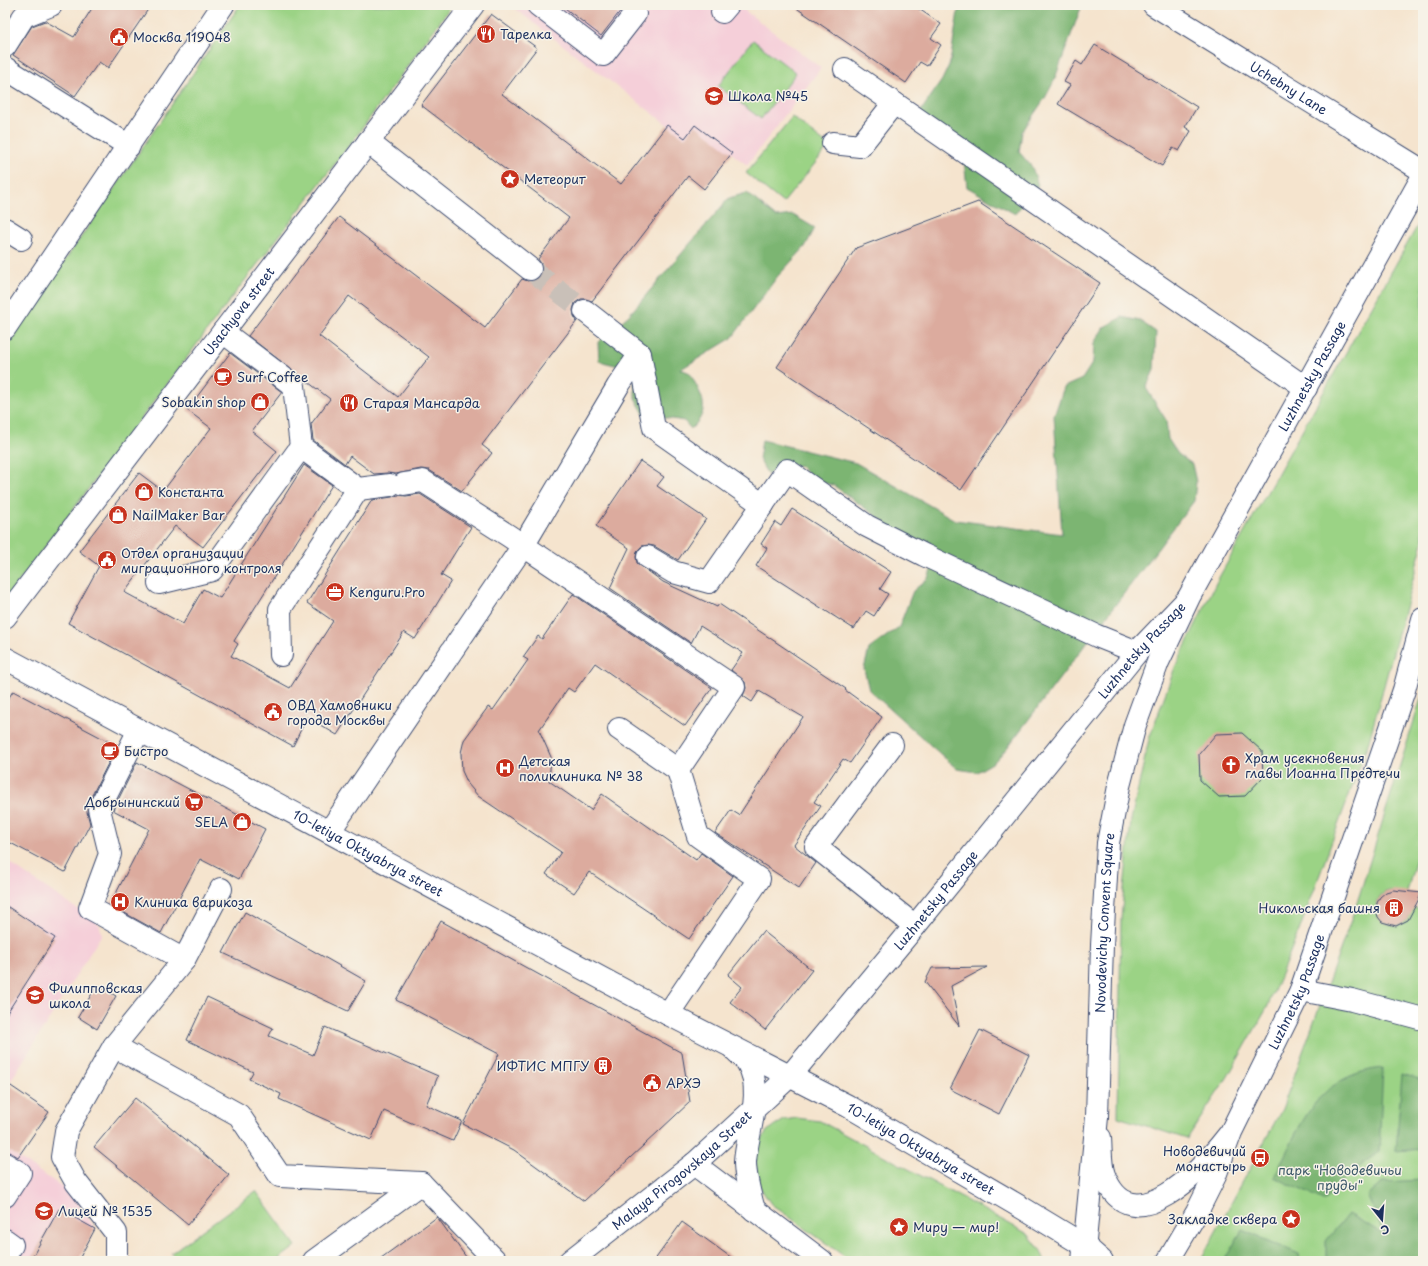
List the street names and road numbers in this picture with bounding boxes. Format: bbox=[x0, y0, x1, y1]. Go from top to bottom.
street label: Uchebny Lane bbox=[1246, 56, 1331, 119]
street label: Usachyova street bbox=[198, 263, 279, 359]
street label: Luzhnetsky Passage bbox=[1273, 317, 1350, 434]
street label: Luzhnetsky Passage bbox=[1093, 597, 1189, 702]
street label: 10-letiya Oktyabrya street bbox=[290, 804, 447, 901]
street label: Novodevichy Convent Square bbox=[1090, 831, 1119, 1013]
street label: Luzhnetsky Passage bbox=[889, 846, 982, 954]
street label: Luzhnetsky Passage bbox=[1263, 931, 1329, 1052]
street label: 10-letiya Oktyabrya street bbox=[844, 1097, 998, 1199]
street label: Malaya Pirogovskaya Street bbox=[608, 1106, 755, 1234]

